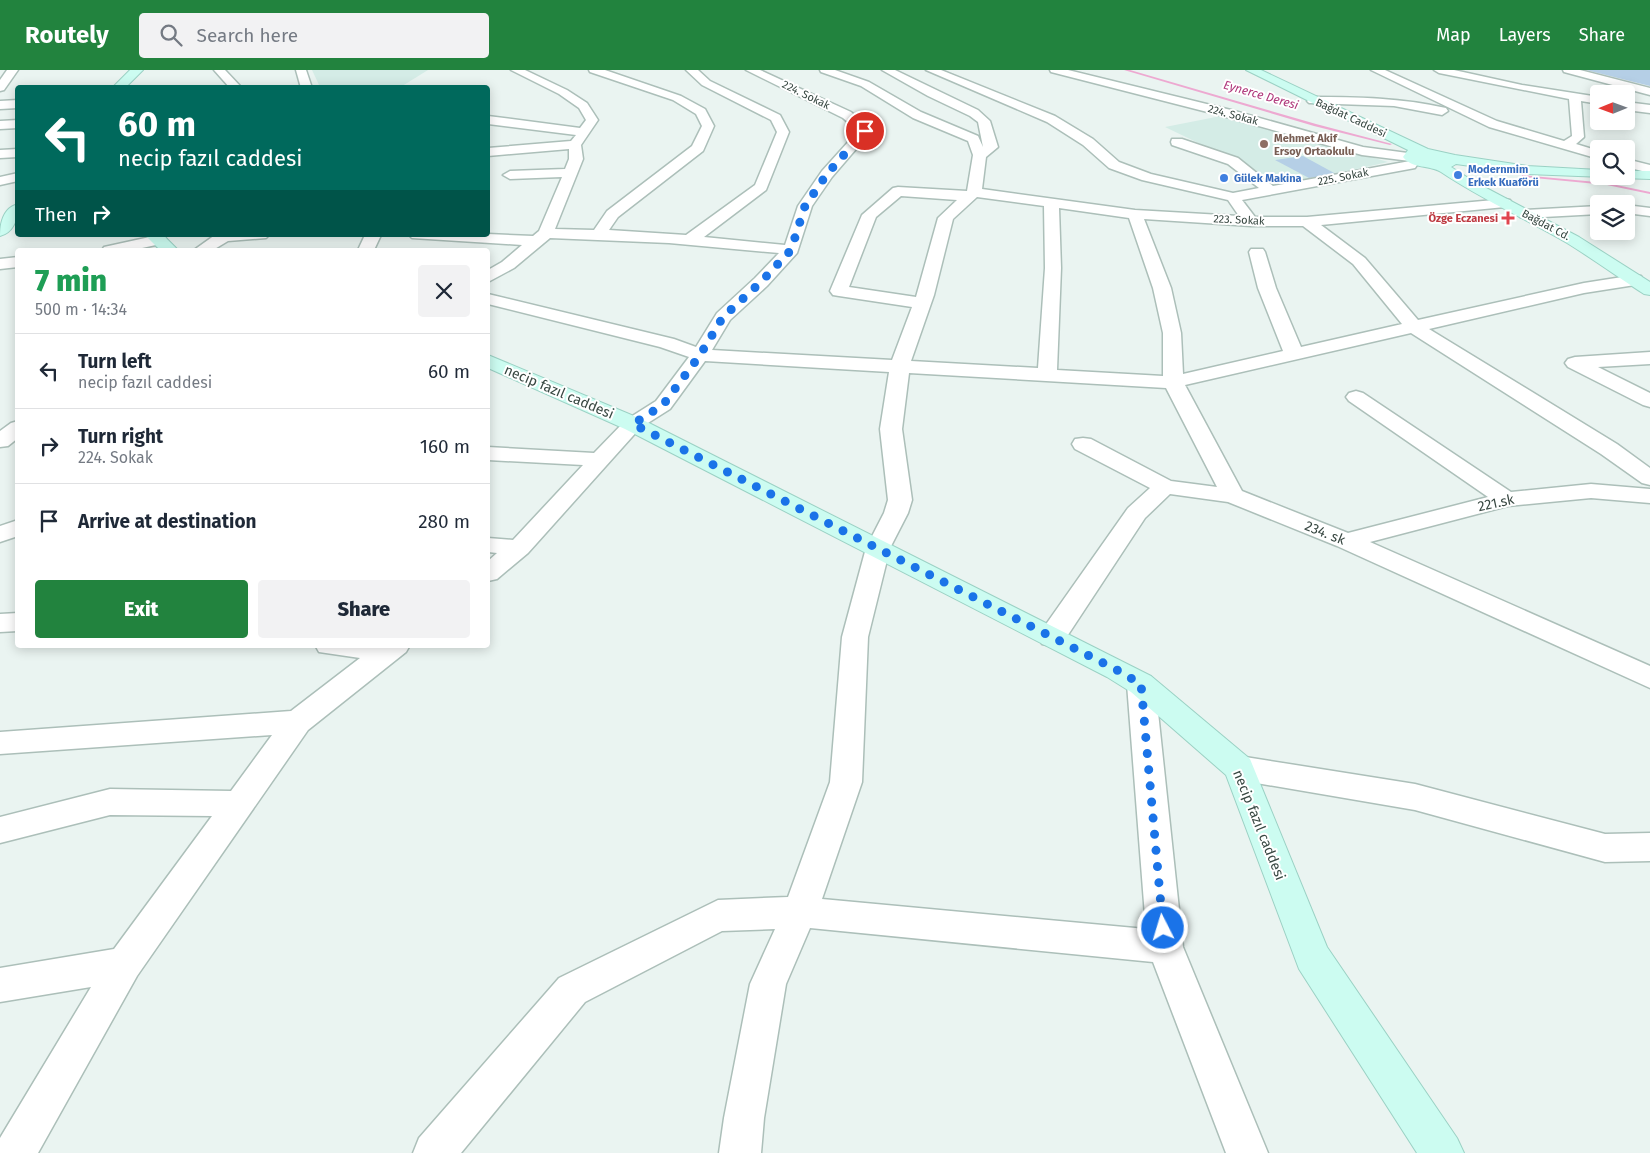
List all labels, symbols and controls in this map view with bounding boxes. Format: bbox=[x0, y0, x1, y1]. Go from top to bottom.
search box bbox=[139, 13, 489, 58]
text: Routely bbox=[25, 21, 109, 49]
icon: search bbox=[157, 21, 185, 49]
text: Search here bbox=[197, 24, 298, 47]
text: Map bbox=[1436, 24, 1471, 46]
text: Layers bbox=[1499, 24, 1551, 46]
text: Share bbox=[1579, 24, 1625, 46]
street label: 224. Sokak bbox=[780, 78, 832, 112]
water label: Eynerce Deresi bbox=[1222, 78, 1301, 113]
north arrow bbox=[1590, 85, 1635, 130]
map controls bbox=[1590, 85, 1635, 240]
street label: Bağdat Caddesi bbox=[1313, 96, 1389, 140]
street label: 224. Sokak bbox=[1206, 102, 1260, 128]
text: 60 m bbox=[118, 103, 196, 145]
icon: left bbox=[35, 105, 100, 170]
pin bbox=[844, 110, 886, 152]
icon: arrive bbox=[851, 117, 879, 145]
place label: Mehmet Akif Ersoy Ortaokulu bbox=[1274, 132, 1354, 158]
marker: Mehmet Akif Ersoy Ortaokulu bbox=[1258, 138, 1270, 150]
button: search bbox=[1590, 140, 1635, 185]
text: necip fazıl caddesi bbox=[118, 145, 303, 172]
place label: Modernmim Erkek Kuaförü bbox=[1468, 163, 1539, 189]
street label: 225. Sokak bbox=[1316, 166, 1370, 188]
marker: Modernmim Erkek Kuaförü bbox=[1452, 169, 1464, 181]
marker: Gülek Makina bbox=[1218, 172, 1230, 184]
place label: Gülek Makina bbox=[1234, 172, 1302, 185]
button: layers bbox=[1590, 195, 1635, 240]
icon: right bbox=[87, 200, 115, 228]
text: Then bbox=[35, 203, 77, 226]
street label: Bağdat Cd. bbox=[1520, 207, 1573, 243]
street label: 223. Sokak bbox=[1213, 212, 1265, 228]
place label: Özge Eczanesi bbox=[1428, 212, 1498, 225]
marker: Özge Eczanesi bbox=[1502, 212, 1514, 224]
text: 7 min bbox=[35, 263, 107, 299]
button: close bbox=[418, 265, 470, 317]
text: 500 m · 14:34 bbox=[35, 300, 127, 319]
text: Turn left bbox=[78, 350, 152, 373]
icon: left bbox=[35, 357, 63, 385]
text: 60 m bbox=[428, 360, 470, 383]
street label: necip fazıl caddesi bbox=[502, 361, 616, 423]
text: necip fazıl caddesi bbox=[78, 373, 212, 392]
text: Turn right bbox=[78, 425, 163, 448]
icon: right bbox=[35, 432, 63, 460]
text: 160 m bbox=[420, 435, 470, 458]
text: 224. Sokak bbox=[78, 448, 153, 467]
street label: 221.sk bbox=[1476, 491, 1517, 515]
icon: arrive bbox=[35, 507, 63, 535]
text: Arrive at destination bbox=[78, 510, 257, 533]
text: 280 m bbox=[418, 510, 470, 533]
street label: 234. sk bbox=[1302, 517, 1348, 549]
button: Exit bbox=[35, 580, 248, 638]
button: Share bbox=[258, 580, 470, 638]
street label: necip fazıl caddesi bbox=[1229, 767, 1289, 883]
position arrow bbox=[1136, 901, 1188, 953]

